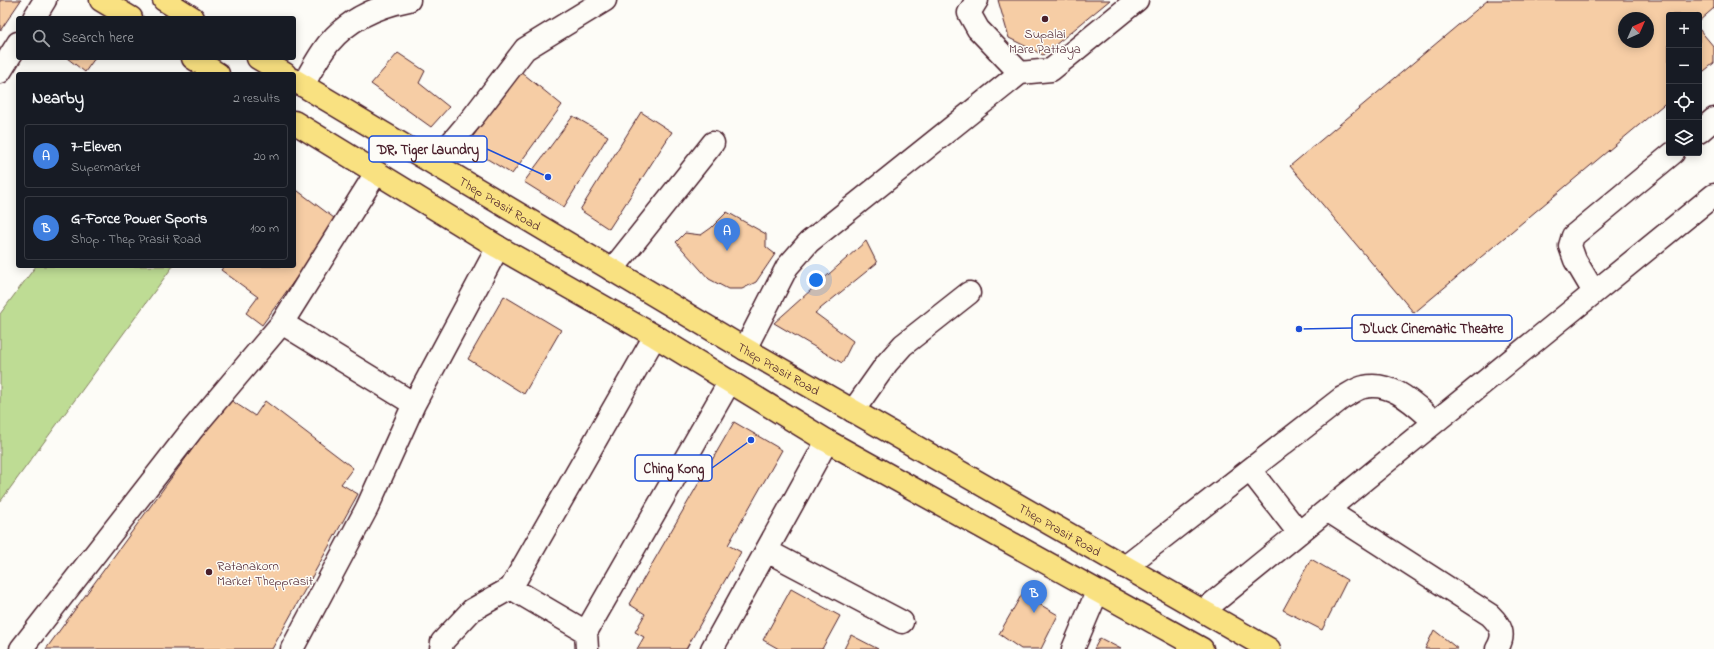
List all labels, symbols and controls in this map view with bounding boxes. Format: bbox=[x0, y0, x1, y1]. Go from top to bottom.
north arrow bbox=[1618, 12, 1654, 48]
map controls bbox=[1666, 12, 1702, 156]
button: + bbox=[1666, 12, 1702, 48]
marker: Supalai Mare Pattaya bbox=[1040, 14, 1050, 24]
search box bbox=[16, 16, 296, 60]
place label: Supalai Mare Pattaya bbox=[1009, 25, 1081, 60]
icon: search bbox=[30, 27, 52, 49]
text: Search here bbox=[62, 27, 134, 49]
button: − bbox=[1666, 48, 1702, 84]
button: locate bbox=[1666, 84, 1702, 120]
text: Nearby bbox=[32, 86, 84, 111]
text: 2 results bbox=[233, 89, 280, 108]
button: layers bbox=[1666, 120, 1702, 156]
text: 7-Eleven bbox=[71, 136, 122, 158]
callout: DR. Tiger Laundry bbox=[369, 136, 487, 162]
text: DR. Tiger Laundry bbox=[376, 140, 479, 163]
text: A bbox=[42, 147, 50, 166]
text: 20 m bbox=[254, 147, 279, 166]
text: Supermarket bbox=[71, 158, 141, 177]
street label: Thep Prasit Road bbox=[455, 172, 544, 236]
text: G-Force Power Sports bbox=[71, 208, 207, 230]
pin: A bbox=[714, 218, 740, 251]
text: B bbox=[42, 219, 50, 238]
text: 100 m bbox=[250, 219, 279, 238]
text: Shop · Thep Prasit Road bbox=[71, 230, 201, 249]
your location bbox=[806, 270, 826, 290]
callout: D'Luck Cinematic Theatre bbox=[1352, 315, 1512, 341]
text: D'Luck Cinematic Theatre bbox=[1359, 319, 1504, 340]
street label: Thep Prasit Road bbox=[733, 338, 823, 401]
callout: Ching Kong bbox=[635, 455, 712, 481]
text: Ching Kong bbox=[644, 459, 705, 482]
street label: Thep Prasit Road bbox=[1014, 499, 1105, 562]
place label: Ratanakorn Market Thepprasit bbox=[217, 557, 314, 591]
marker: Ratanakorn Market Thepprasit bbox=[204, 567, 214, 577]
pin: B bbox=[1021, 580, 1047, 613]

